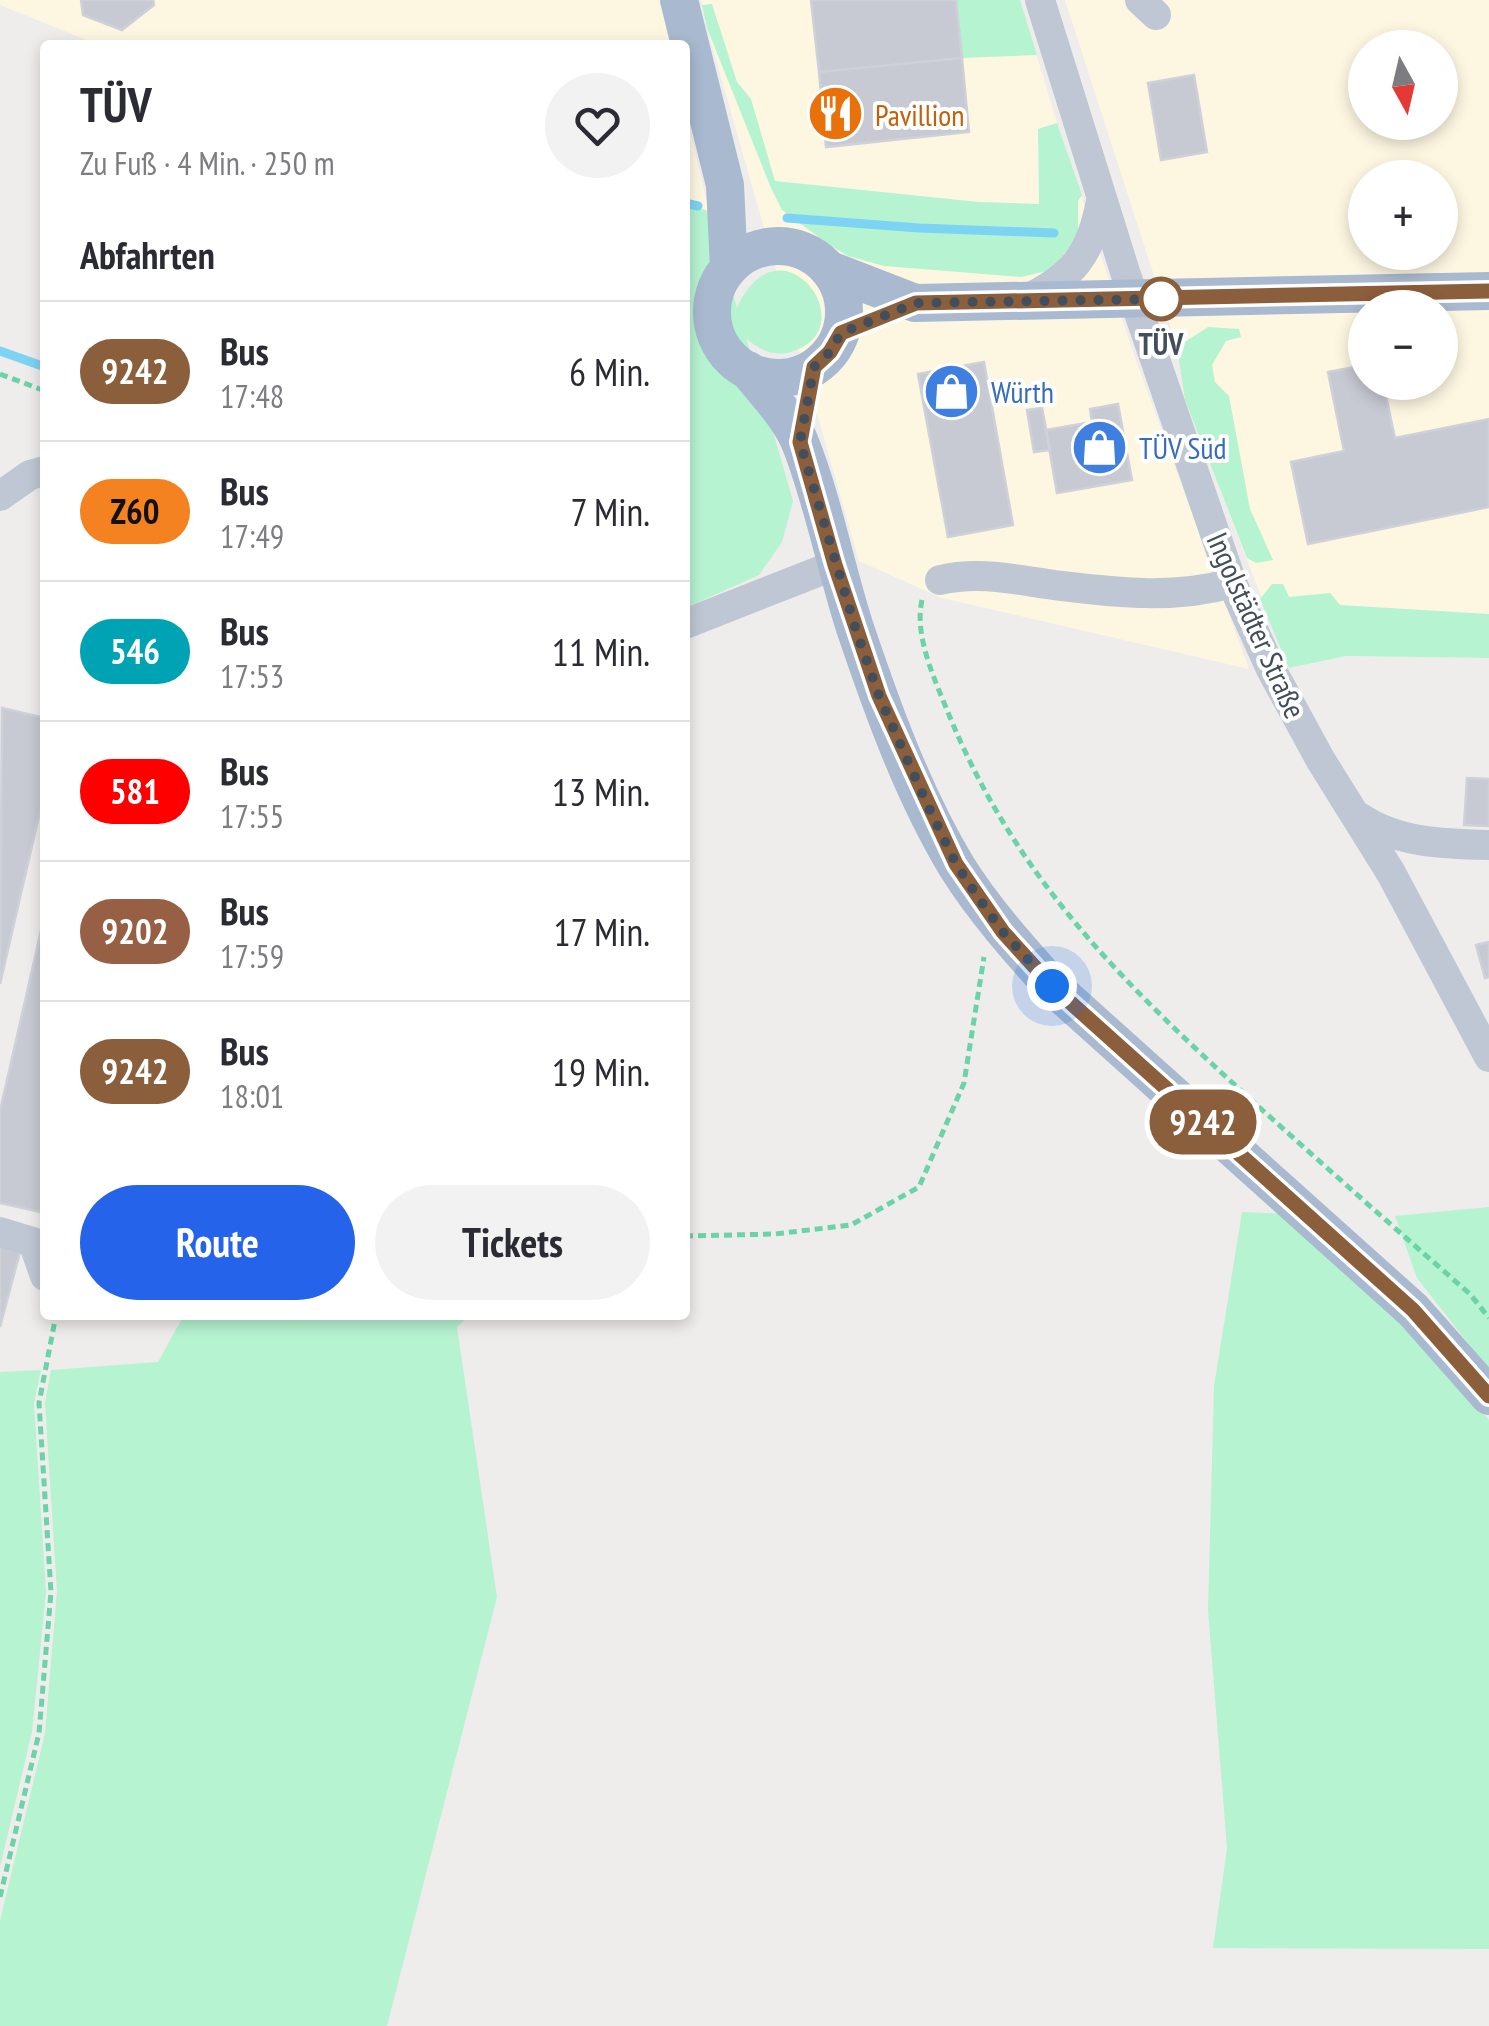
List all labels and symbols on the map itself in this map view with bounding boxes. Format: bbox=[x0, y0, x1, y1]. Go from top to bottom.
north arrow bbox=[1348, 30, 1458, 140]
restaurant icon: Pavillion bbox=[806, 84, 866, 144]
place label: Pavillion bbox=[875, 95, 965, 134]
marker: TÜV bbox=[1140, 278, 1182, 320]
place label: TÜV bbox=[1139, 324, 1184, 363]
shop icon: Würth bbox=[922, 361, 982, 421]
place label: Würth bbox=[991, 372, 1054, 411]
shop icon: TÜV Süd bbox=[1070, 417, 1130, 477]
place label: TÜV Süd bbox=[1139, 428, 1226, 467]
street label: Ingolstädter Straße bbox=[1199, 526, 1315, 724]
your location bbox=[1027, 961, 1077, 1011]
line badge: 9242 bbox=[1133, 1090, 1273, 1154]

